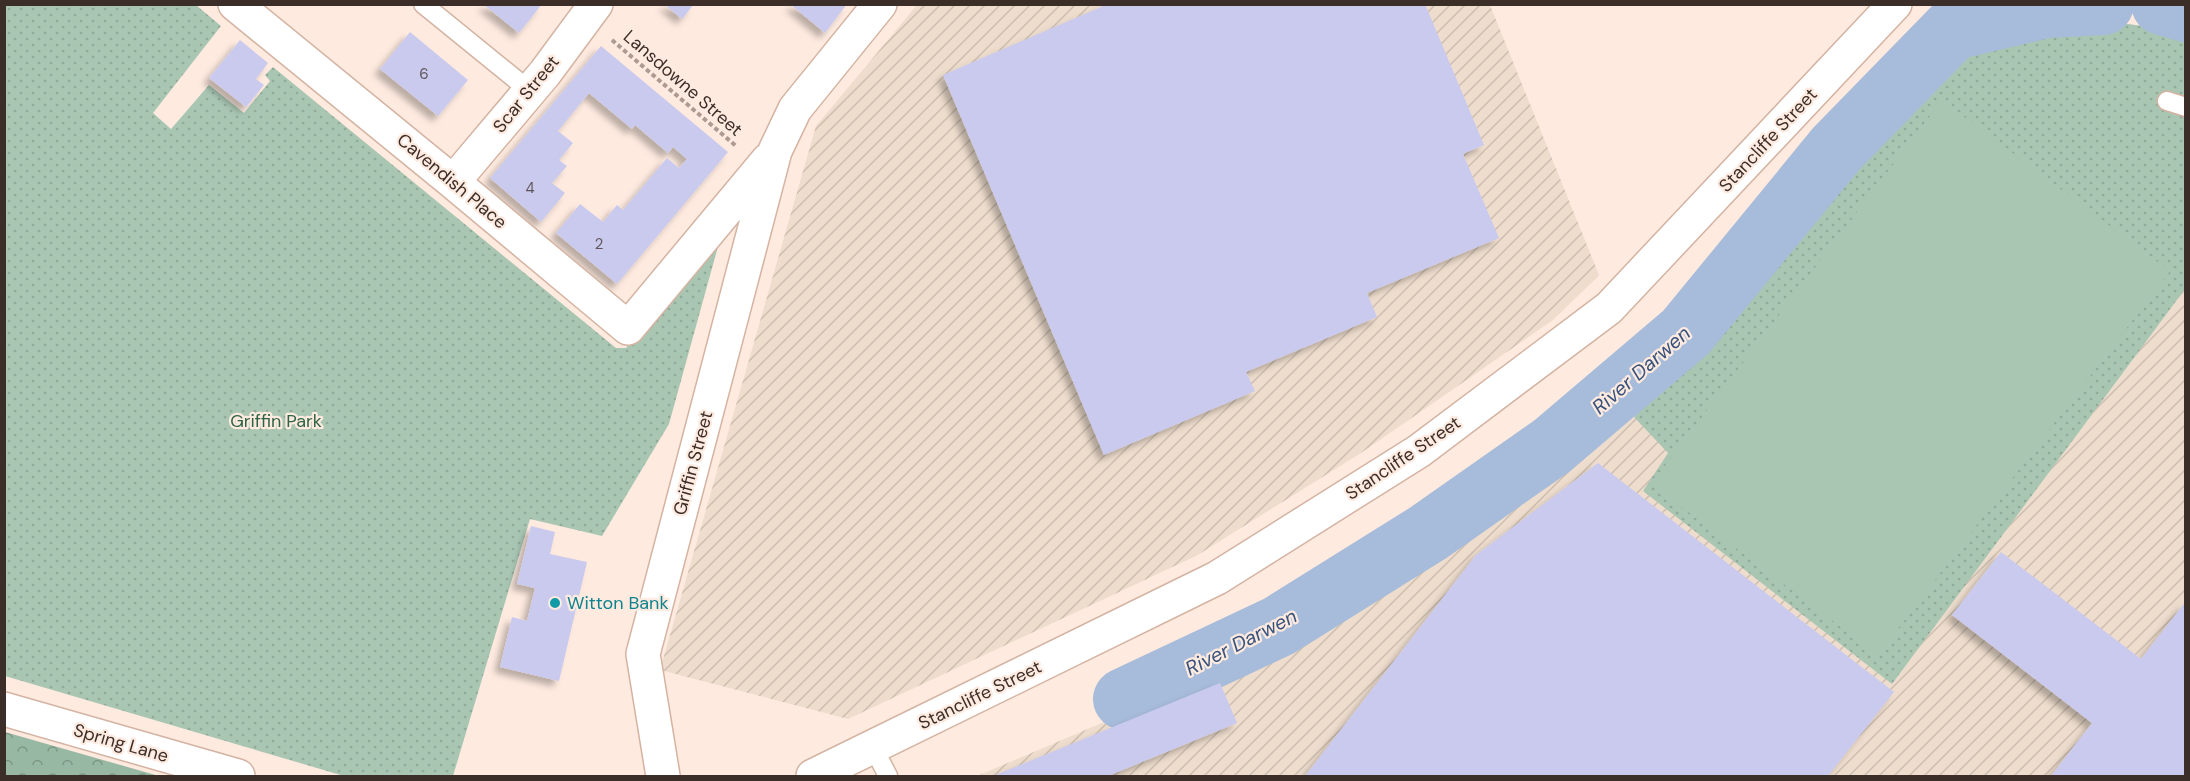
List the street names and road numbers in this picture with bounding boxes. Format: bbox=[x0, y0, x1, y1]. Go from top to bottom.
street label: Lansdowne Street bbox=[618, 25, 748, 141]
street label: Scar Street bbox=[487, 50, 565, 138]
street label: Stancliffe Street bbox=[1713, 83, 1823, 197]
street label: Cavendish Place bbox=[392, 128, 512, 234]
street label: Griffin Street bbox=[668, 408, 718, 518]
street label: Stancliffe Street bbox=[1341, 411, 1465, 505]
street label: Stancliffe Street bbox=[914, 655, 1046, 735]
street label: Spring Lane bbox=[71, 718, 171, 768]

